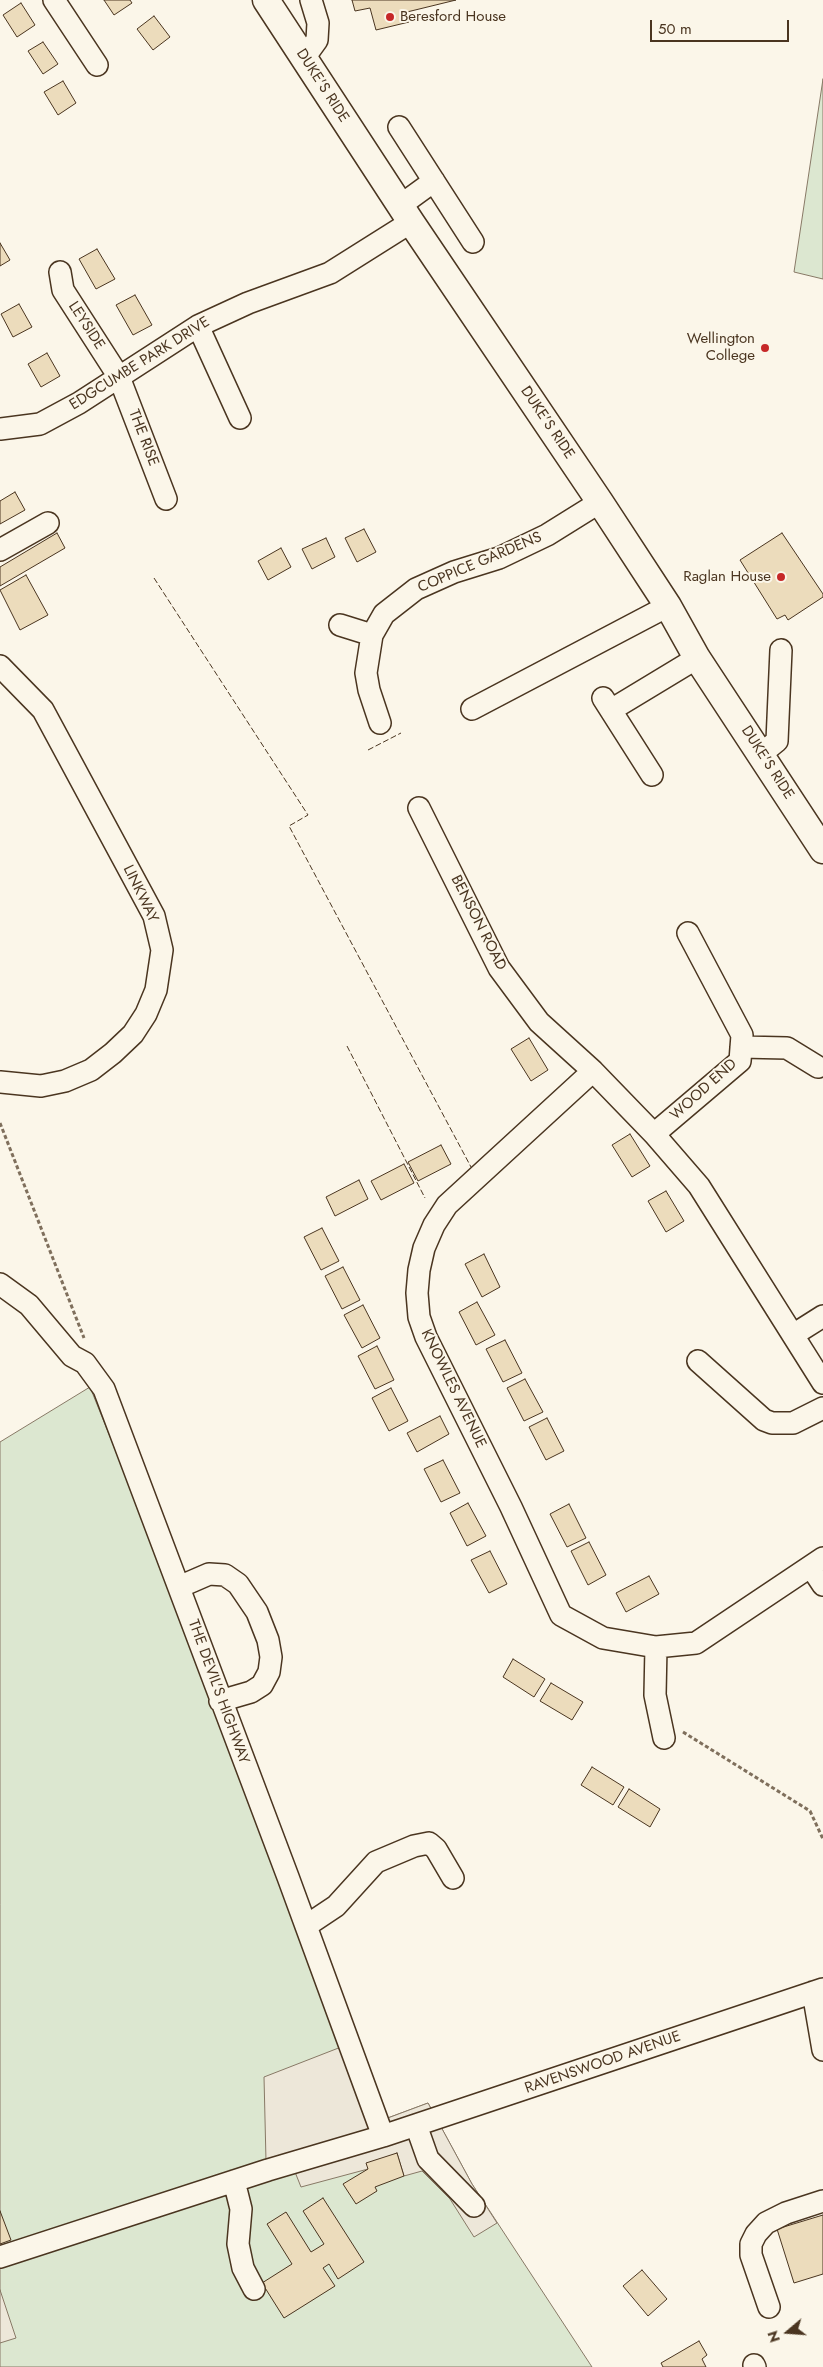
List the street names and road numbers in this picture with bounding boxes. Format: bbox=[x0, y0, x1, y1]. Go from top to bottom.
street label: DUKE'S RIDE bbox=[292, 46, 352, 126]
street label: LEYSIDE bbox=[64, 299, 108, 353]
street label: EDGCUMBE PARK DRIVE bbox=[67, 313, 213, 415]
street label: DUKE'S RIDE bbox=[516, 383, 578, 463]
street label: THE RISE bbox=[124, 407, 162, 469]
street label: COPPICE GARDENS bbox=[415, 529, 545, 597]
street label: DUKE'S RIDE bbox=[737, 723, 797, 803]
street label: LINKWAY bbox=[118, 862, 162, 926]
street label: BENSON ROAD bbox=[446, 872, 510, 974]
street label: WOOD END bbox=[667, 1056, 741, 1124]
street label: KNOWLES AVENUE bbox=[416, 1327, 490, 1451]
street label: THE DEVIL'S HIGHWAY bbox=[184, 1617, 252, 1767]
street label: RAVENSWOOD AVENUE bbox=[523, 2028, 683, 2098]

